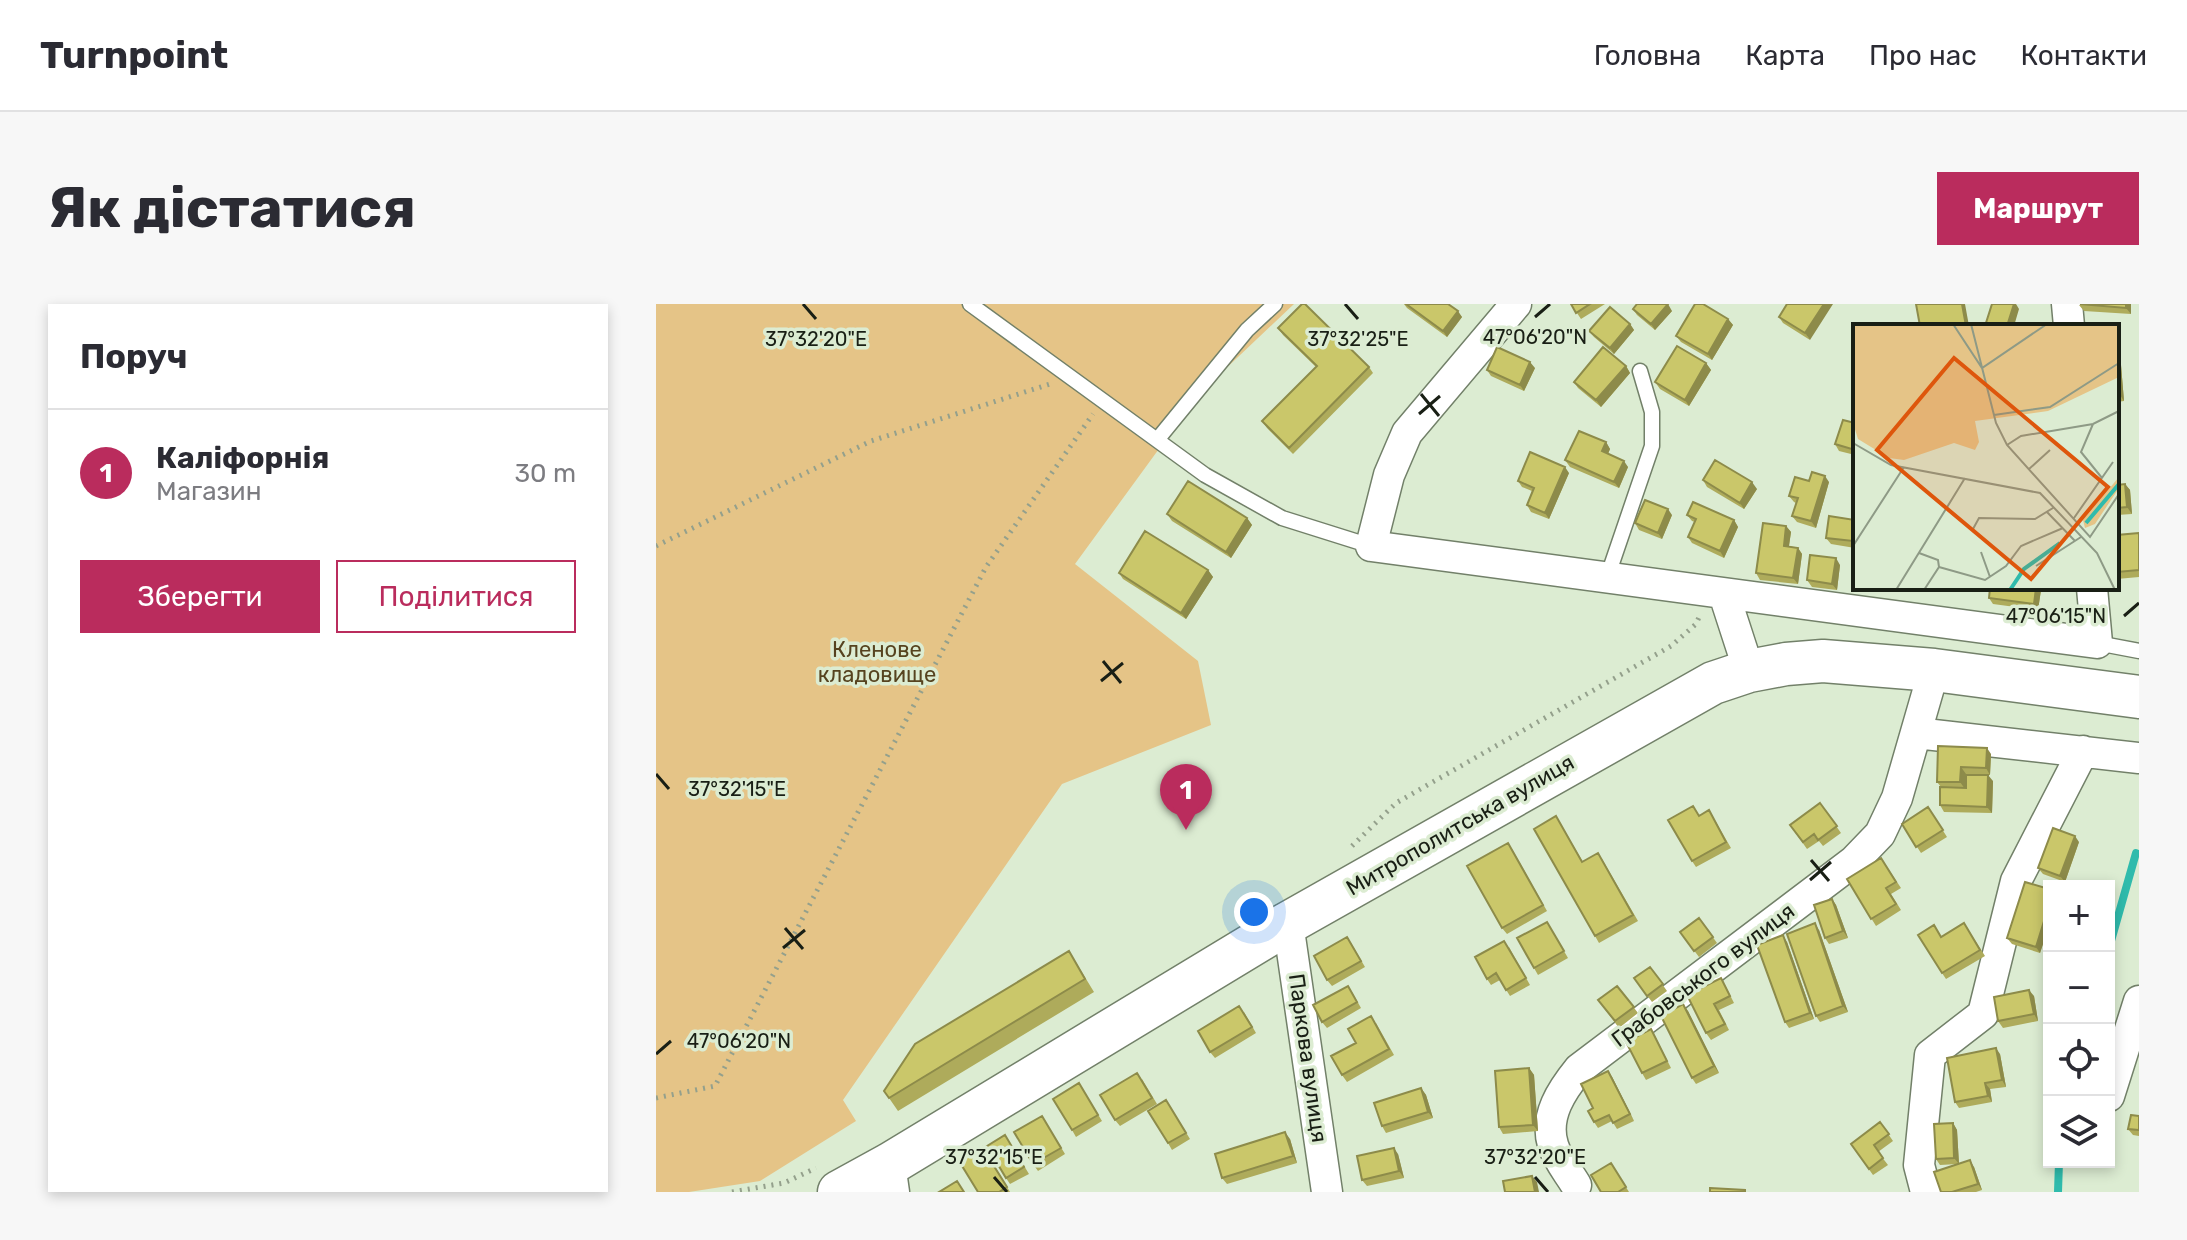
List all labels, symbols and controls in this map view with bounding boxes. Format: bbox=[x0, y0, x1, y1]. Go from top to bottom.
text: Turnpoint bbox=[40, 32, 228, 78]
text: Головна bbox=[1594, 39, 1701, 72]
text: Карта bbox=[1745, 39, 1825, 72]
text: Про нас bbox=[1869, 39, 1977, 72]
text: Контакти bbox=[2021, 39, 2147, 72]
button: Маршрут bbox=[1937, 172, 2139, 245]
text: Як дістатися bbox=[48, 175, 416, 241]
inset map bbox=[1853, 324, 2119, 590]
text: 47°06'20"N bbox=[1483, 325, 1587, 349]
text: 37°32'20"E bbox=[765, 327, 867, 351]
text: 37°32'25"E bbox=[1307, 327, 1409, 351]
text: Поруч bbox=[80, 336, 188, 377]
text: Каліфорнія bbox=[156, 440, 329, 476]
text: 1 bbox=[100, 458, 112, 489]
text: 30 m bbox=[514, 458, 576, 489]
text: Магазин bbox=[156, 476, 262, 507]
button: Зберегти bbox=[80, 560, 320, 633]
button: Поділитися bbox=[336, 560, 576, 633]
text: 47°06'15"N bbox=[2006, 604, 2106, 628]
park label: Кленове кладовище bbox=[818, 636, 936, 688]
street label: Митрополитська вулиця bbox=[1341, 749, 1579, 901]
pin: 1 bbox=[1160, 764, 1212, 830]
text: 37°32'15"E bbox=[688, 777, 786, 801]
map controls bbox=[2043, 880, 2115, 1168]
button: + bbox=[2043, 880, 2115, 952]
your location bbox=[1234, 892, 1274, 932]
street label: Грабовського вулиця bbox=[1606, 897, 1800, 1053]
button: − bbox=[2043, 952, 2115, 1024]
street label: Паркова вулиця bbox=[1283, 972, 1333, 1144]
button: locate bbox=[2043, 1024, 2115, 1096]
text: 47°06'20"N bbox=[687, 1029, 791, 1053]
button: layers bbox=[2043, 1096, 2115, 1168]
text: 37°32'15"E bbox=[945, 1145, 1043, 1169]
text: 37°32'20"E bbox=[1484, 1145, 1586, 1169]

